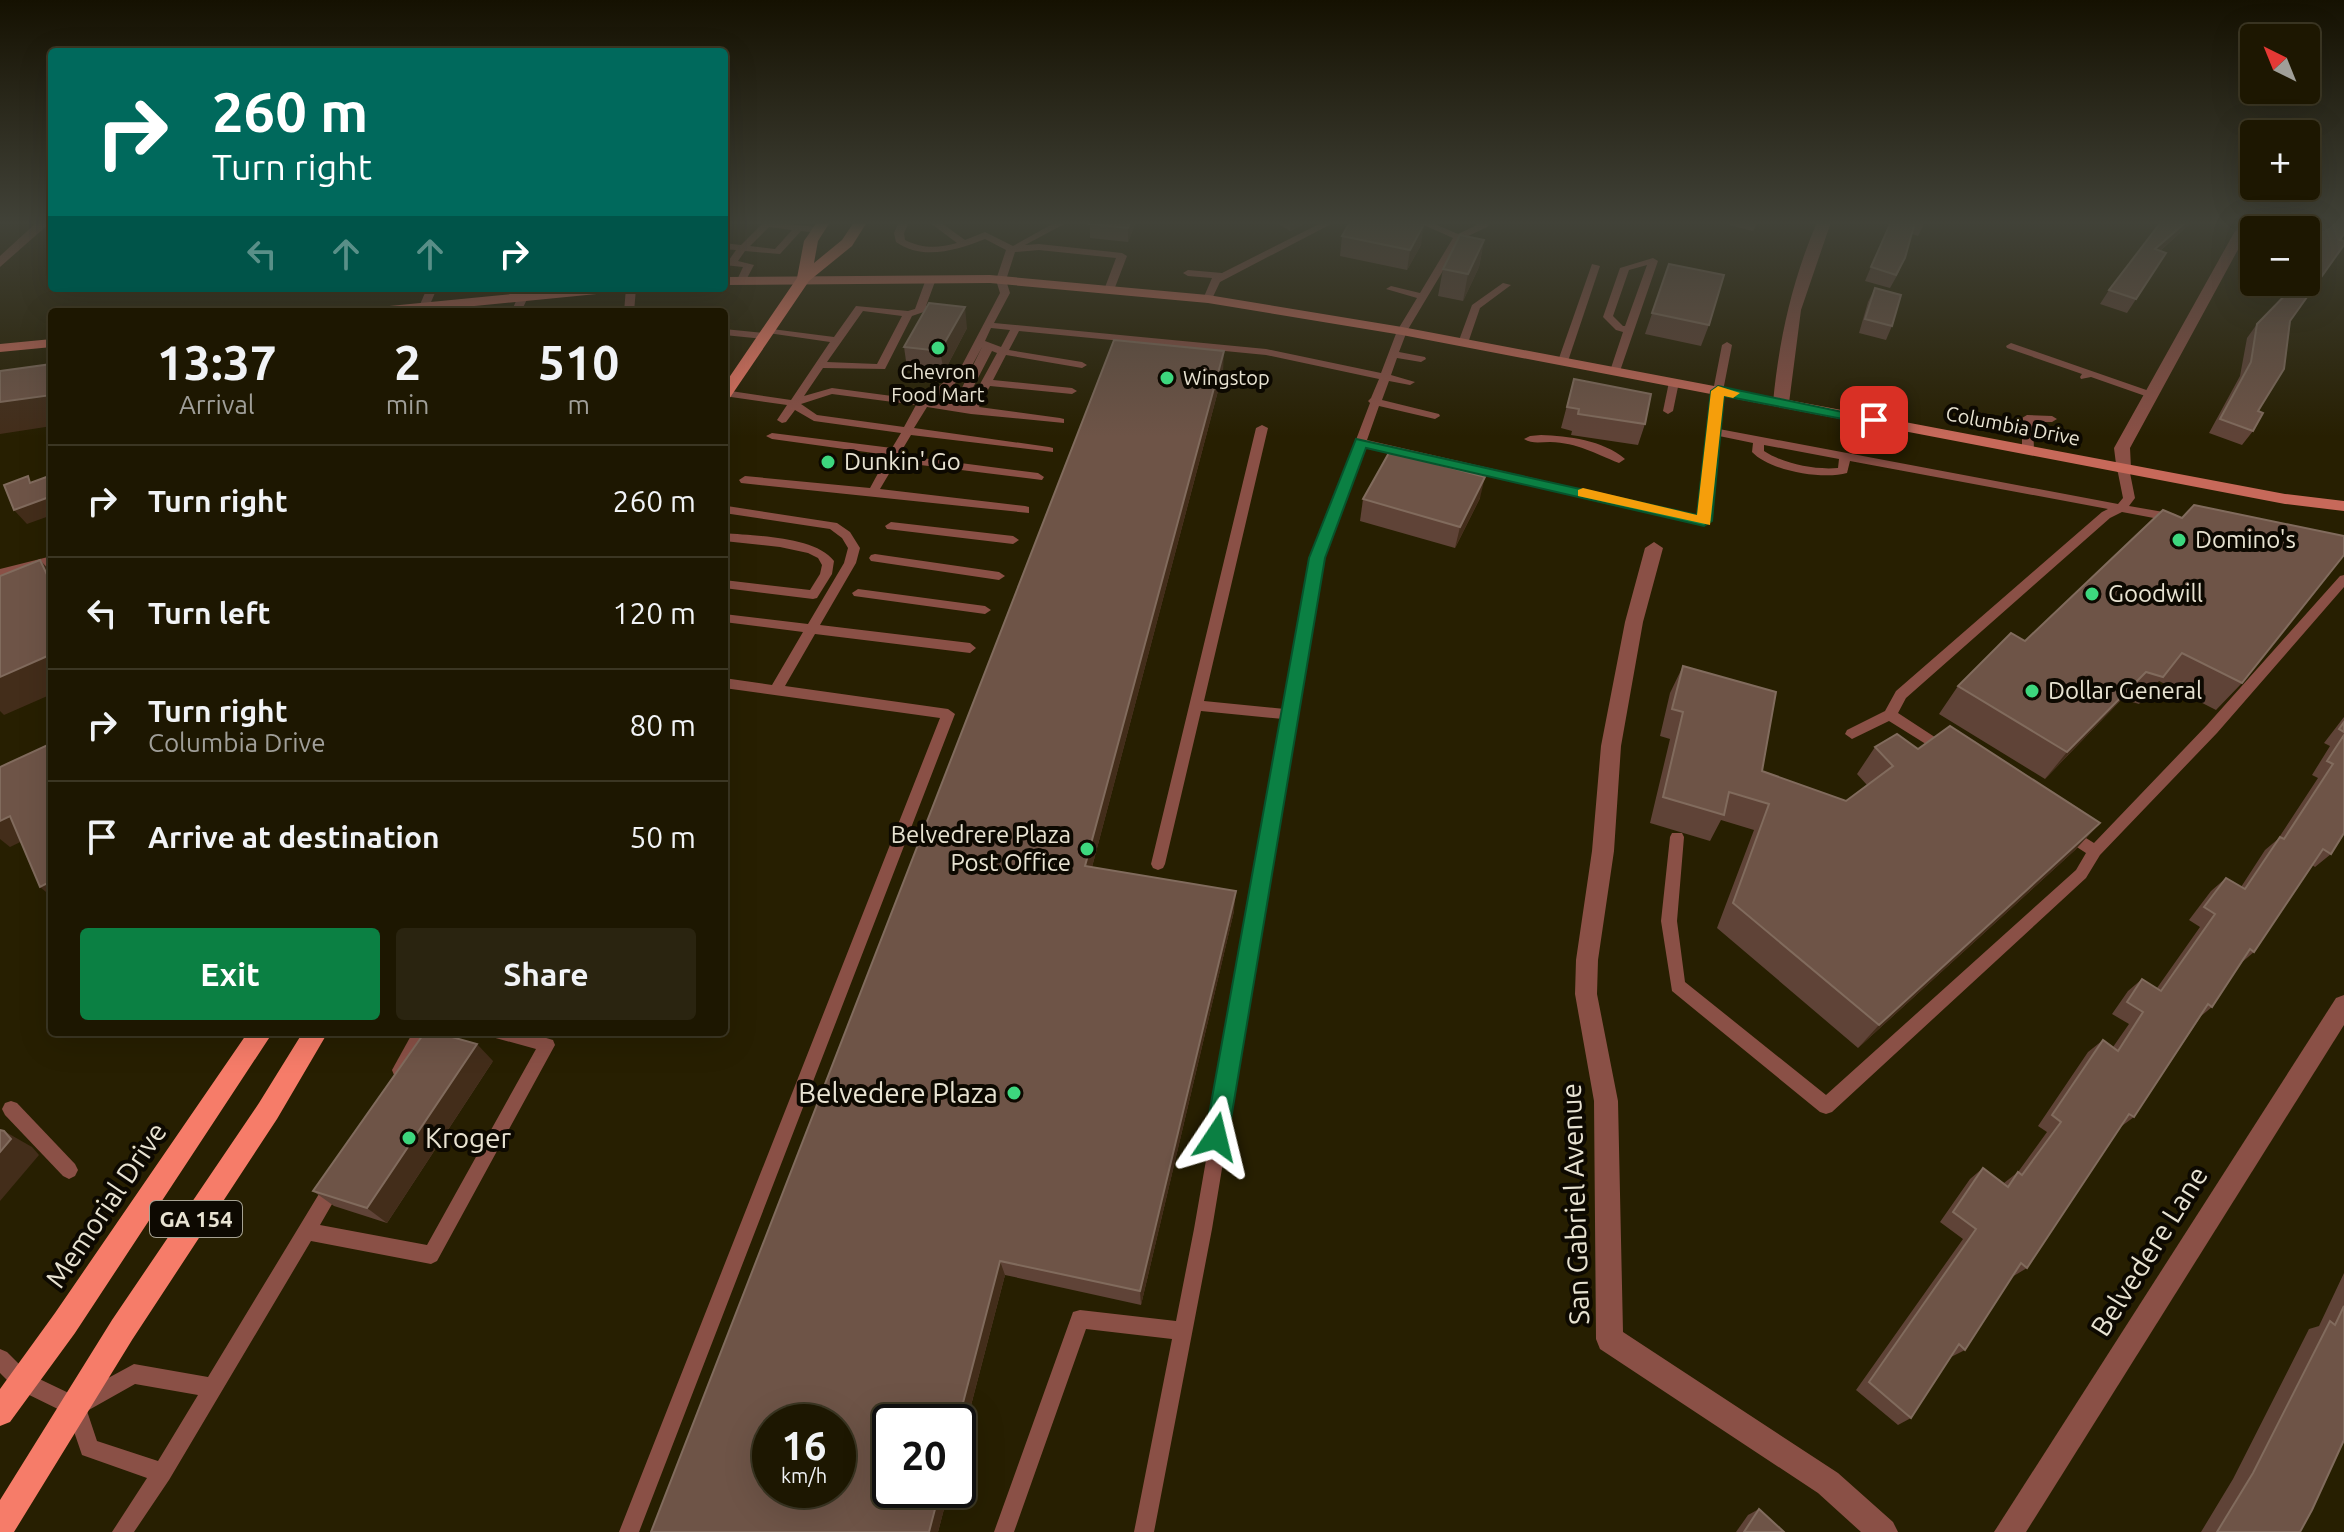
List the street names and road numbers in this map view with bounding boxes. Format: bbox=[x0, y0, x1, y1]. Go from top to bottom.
street label: Columbia Drive bbox=[1944, 401, 2082, 450]
street label: San Gabriel Avenue bbox=[1555, 1083, 1594, 1325]
street label: Memorial Drive bbox=[39, 1116, 172, 1293]
street label: Belvedere Lane bbox=[2084, 1160, 2213, 1341]
road number: GA 154 bbox=[150, 1201, 242, 1237]

